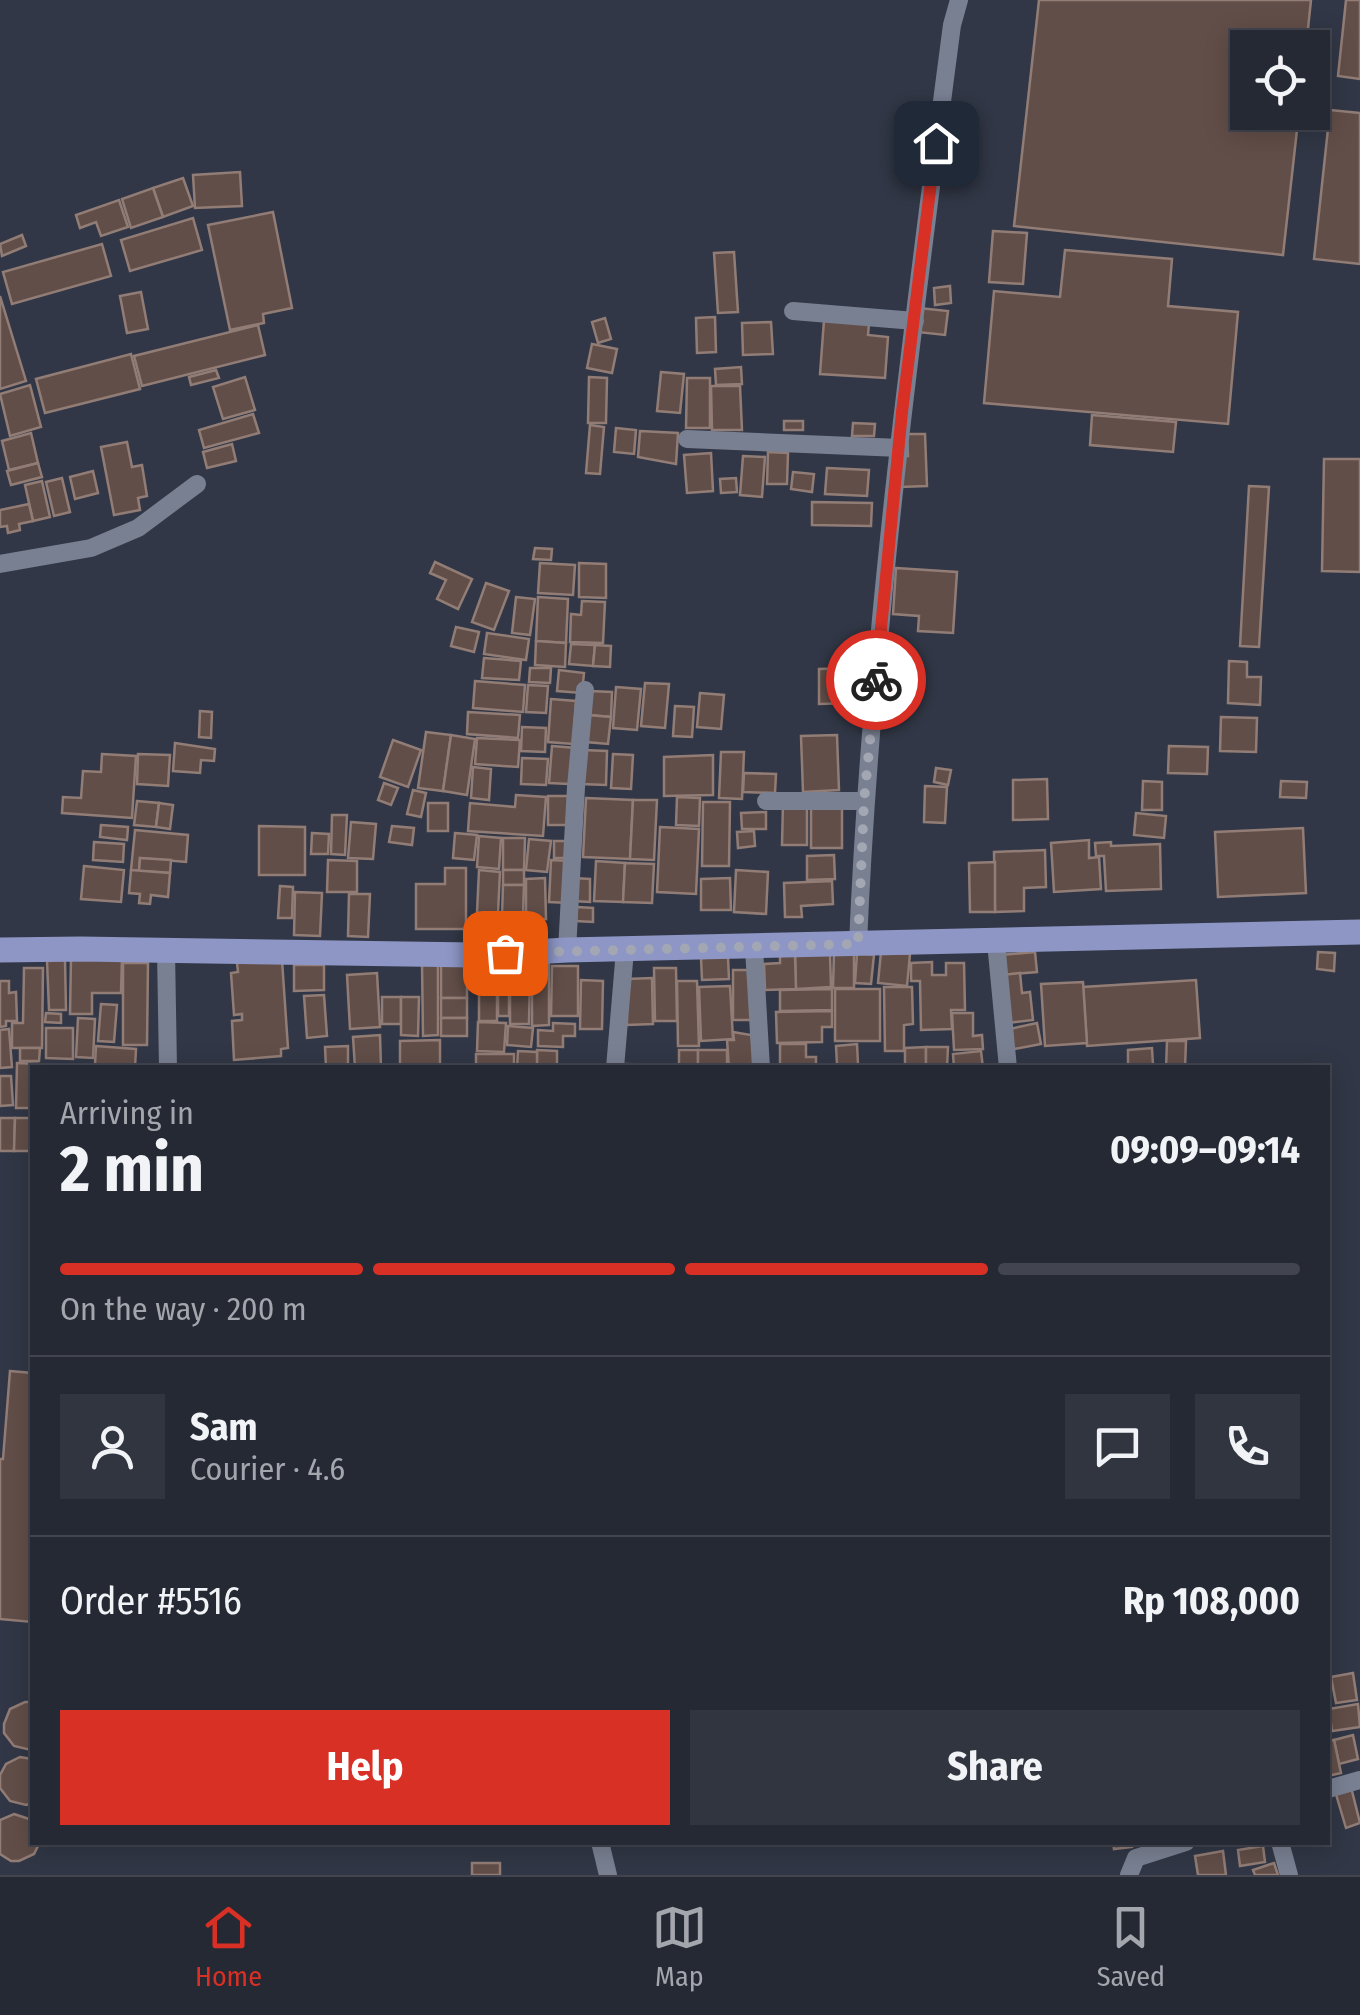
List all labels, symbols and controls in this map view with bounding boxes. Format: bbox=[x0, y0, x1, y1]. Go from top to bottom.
map controls bbox=[1230, 30, 1330, 130]
button: locate bbox=[1230, 30, 1330, 130]
pin bbox=[894, 101, 979, 186]
icon: home bbox=[909, 116, 964, 171]
courier bbox=[826, 630, 926, 730]
icon: bike bbox=[849, 653, 904, 708]
pin bbox=[463, 911, 548, 996]
icon: bag bbox=[478, 926, 533, 981]
text: Arriving in bbox=[60, 1094, 194, 1132]
text: 09:09–09:14 bbox=[1110, 1127, 1300, 1173]
text: 2 min bbox=[60, 1130, 204, 1208]
text: On the way · 200 m bbox=[60, 1290, 307, 1328]
button: person bbox=[60, 1394, 165, 1499]
button: chat bbox=[1065, 1394, 1170, 1499]
button: phone bbox=[1195, 1394, 1300, 1499]
text: Sam bbox=[190, 1404, 258, 1450]
text: Courier · 4.6 bbox=[190, 1450, 345, 1488]
text: Order #5516 bbox=[60, 1578, 242, 1624]
text: Rp 108,000 bbox=[1123, 1578, 1300, 1624]
button: Help bbox=[60, 1710, 670, 1825]
button: Share bbox=[690, 1710, 1300, 1825]
tab: Home bbox=[195, 1900, 262, 1993]
tab: Map bbox=[652, 1900, 707, 1993]
tab: Saved bbox=[1097, 1900, 1165, 1993]

